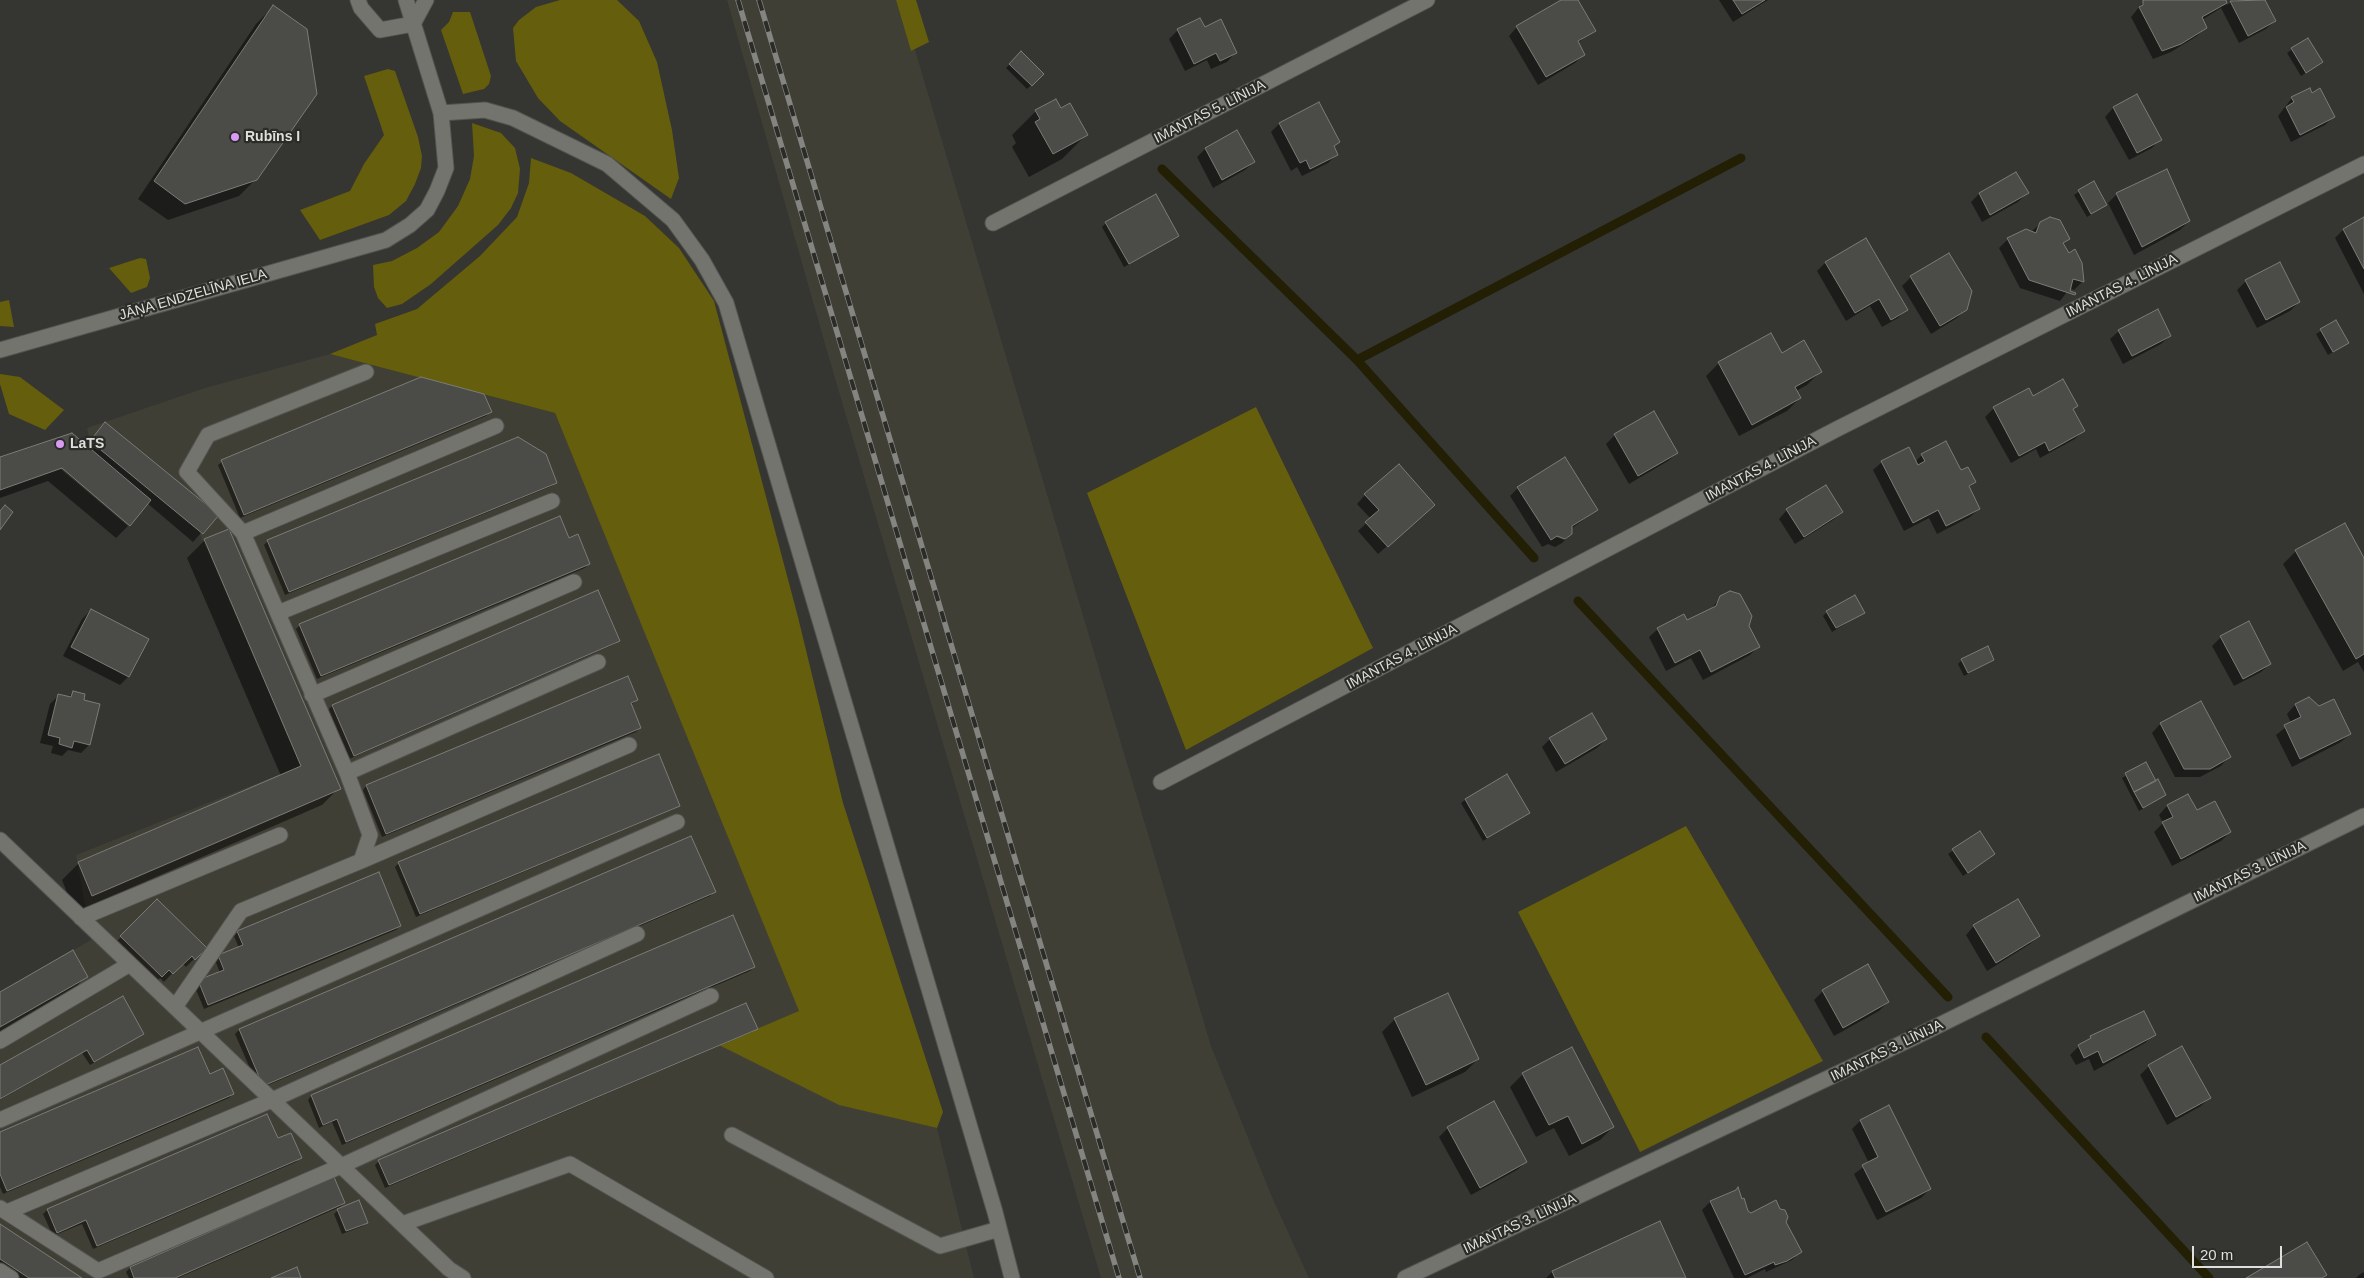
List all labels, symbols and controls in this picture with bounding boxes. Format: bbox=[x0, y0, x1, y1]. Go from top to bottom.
street label: IMANTAS 5. LĪNIJA bbox=[1152, 77, 1268, 147]
place label: Rubīns I bbox=[245, 129, 300, 145]
marker: Rubīns I bbox=[229, 131, 241, 143]
street label: IMANTAS 4. LĪNIJA bbox=[2064, 251, 2180, 321]
street label: JĀŅA ENDZELĪNA IELA bbox=[117, 266, 269, 324]
street label: IMANTAS 4. LĪNIJA bbox=[1703, 433, 1819, 505]
place label: LaTS bbox=[70, 436, 104, 452]
marker: LaTS bbox=[54, 438, 66, 450]
street label: IMANTAS 4. LĪNIJA bbox=[1344, 621, 1460, 693]
street label: IMANTAS 3. LĪNIJA bbox=[2191, 838, 2309, 906]
street label: IMANTAS 3. LĪNIJA bbox=[1828, 1017, 1946, 1085]
street label: IMANTAS 3. LĪNIJA bbox=[1461, 1190, 1579, 1258]
scale bar bbox=[2194, 1236, 2284, 1268]
text: 20 m bbox=[2200, 1246, 2233, 1263]

